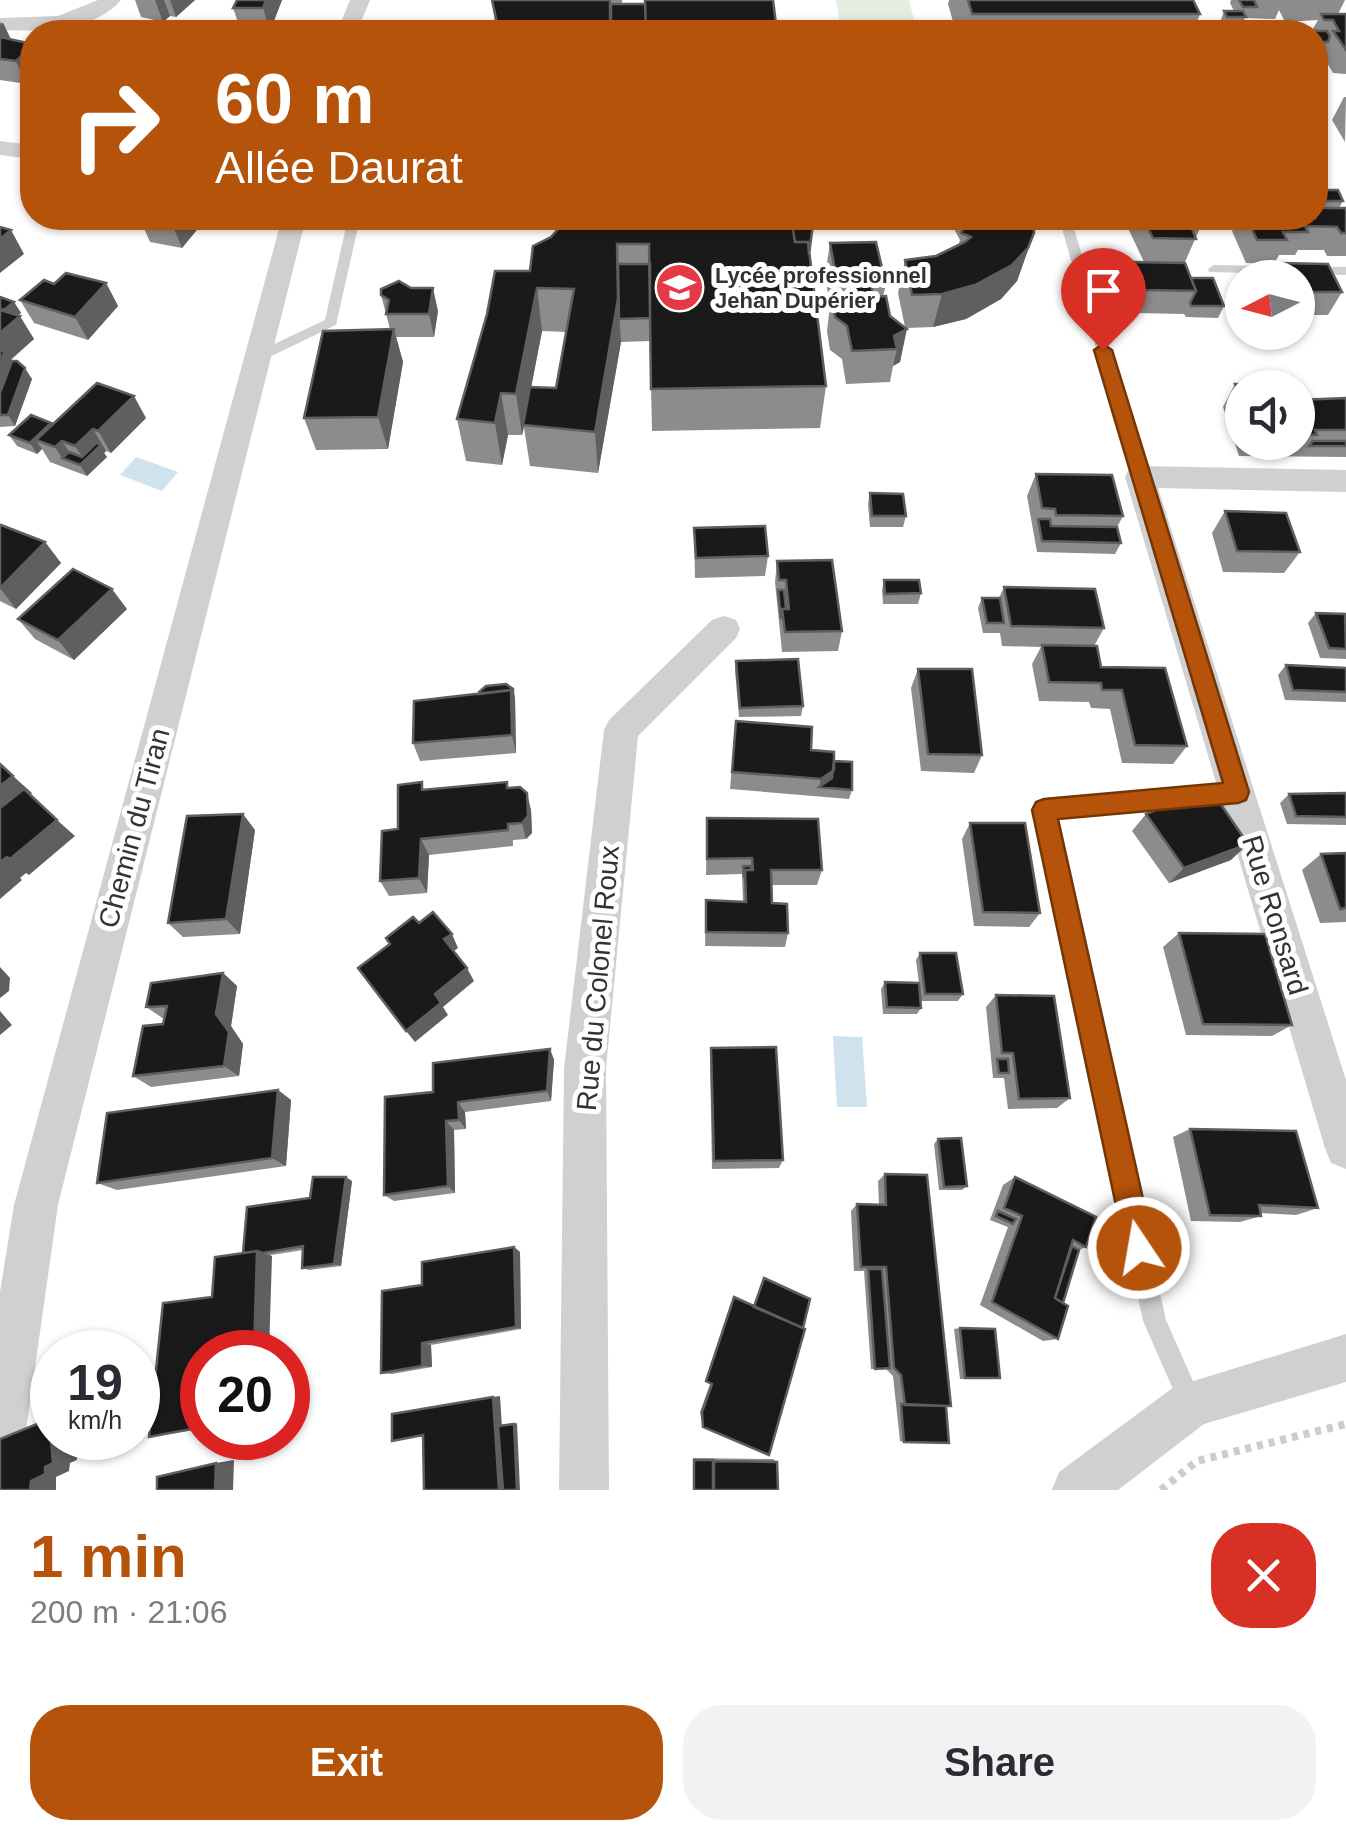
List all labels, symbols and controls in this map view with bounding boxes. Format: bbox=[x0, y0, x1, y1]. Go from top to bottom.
icon: right bbox=[50, 60, 180, 190]
text: 60 m bbox=[215, 60, 375, 138]
text: Allée Daurat bbox=[215, 142, 463, 193]
pin bbox=[1061, 248, 1146, 351]
north arrow bbox=[1225, 260, 1315, 350]
map controls bbox=[1225, 260, 1315, 460]
school or university icon: Lycée professionnel Jehan Dupérier bbox=[654, 262, 706, 314]
place label: Lycée professionnel Jehan Dupérier bbox=[715, 263, 927, 313]
icon: arrive bbox=[1076, 263, 1131, 318]
button: sound bbox=[1225, 370, 1315, 460]
street label: Chemin du Tiran bbox=[92, 725, 176, 931]
street label: Rue Ronsard bbox=[1236, 832, 1314, 998]
street label: Rue du Colonel Roux bbox=[571, 844, 625, 1112]
position arrow bbox=[1087, 1196, 1191, 1300]
speed limit sign: 20 bbox=[180, 1330, 310, 1460]
text: 19 bbox=[67, 1355, 123, 1411]
text: km/h bbox=[68, 1406, 122, 1434]
text: 1 min bbox=[30, 1523, 187, 1590]
button: close bbox=[1211, 1523, 1316, 1628]
text: 200 m · 21:06 bbox=[30, 1594, 227, 1630]
button: Exit bbox=[30, 1705, 663, 1820]
button: Share bbox=[683, 1705, 1316, 1820]

